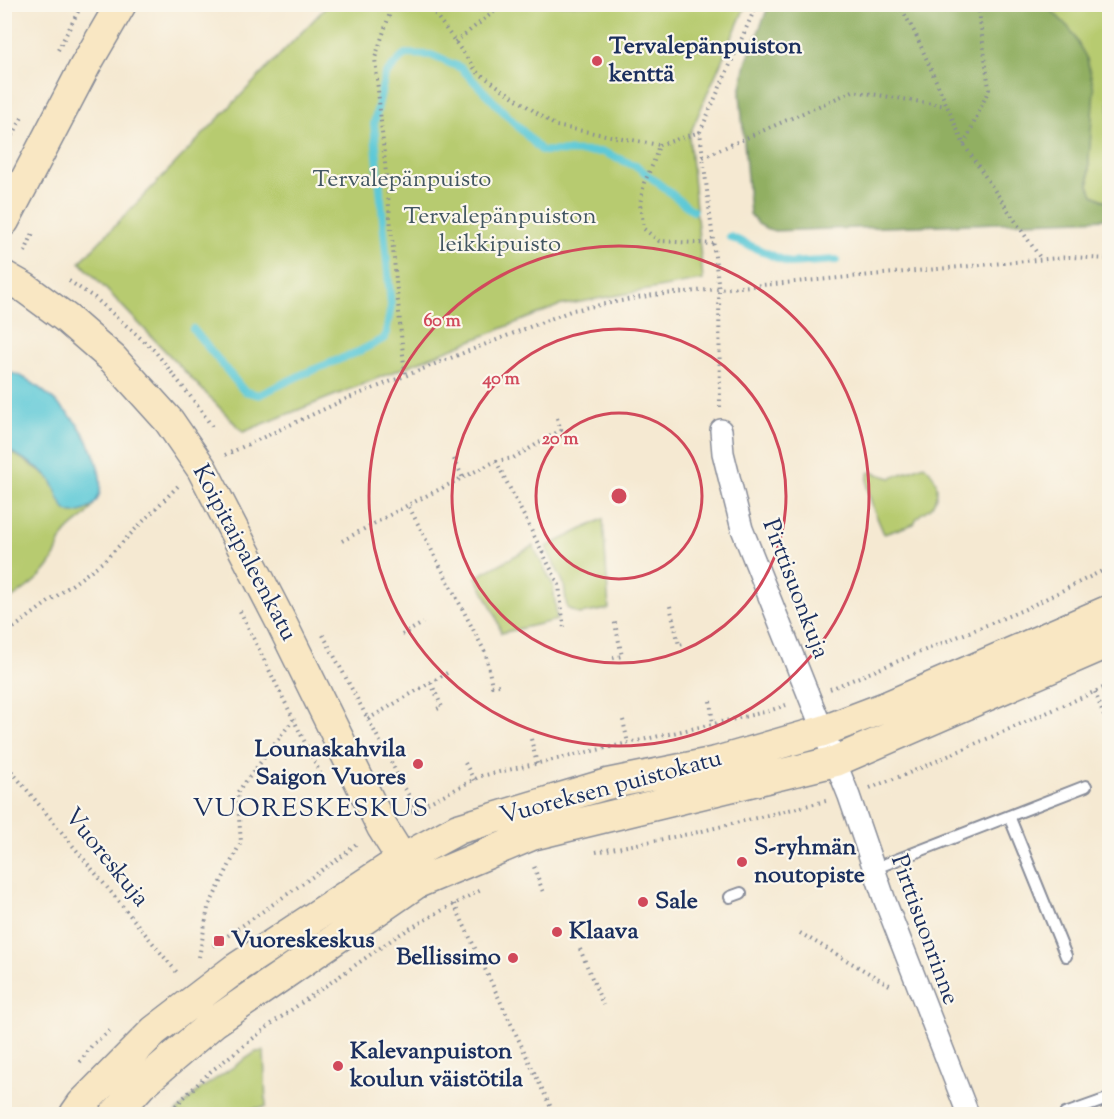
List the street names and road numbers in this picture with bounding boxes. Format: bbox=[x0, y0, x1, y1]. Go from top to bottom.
street label: Koipitaipaleenkatu bbox=[183, 459, 305, 647]
street label: Pirttisuonkuja bbox=[753, 514, 837, 664]
street label: Vuoreksen puistokatu bbox=[496, 742, 726, 834]
street label: Vuoreskuja bbox=[55, 801, 157, 915]
street label: Pirttisuonrinne bbox=[881, 850, 967, 1010]

